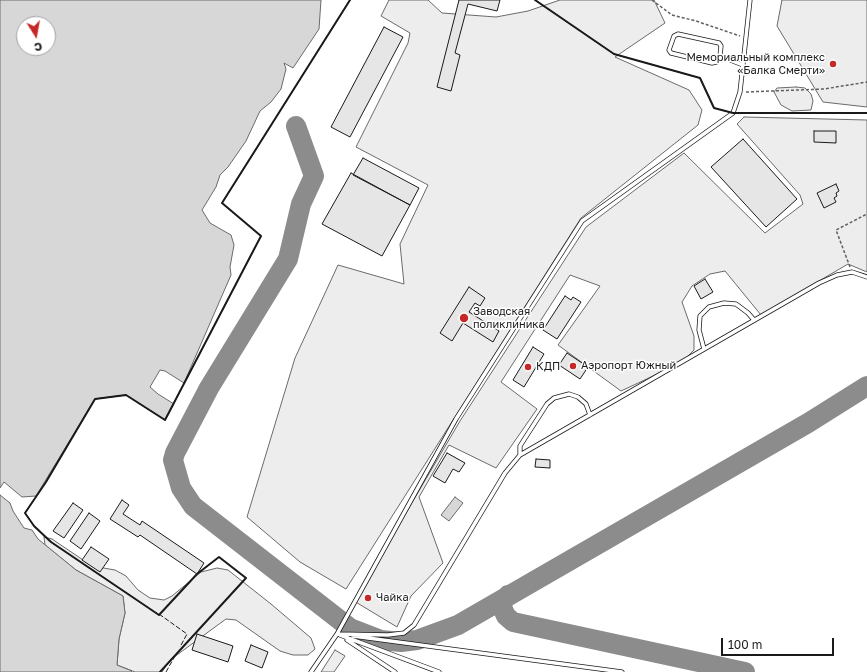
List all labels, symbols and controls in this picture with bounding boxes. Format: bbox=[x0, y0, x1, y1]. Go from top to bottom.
north arrow bbox=[16, 16, 56, 56]
text: С bbox=[33, 40, 43, 54]
place label: Мемориальный комплекс «Балка Смерти» bbox=[686, 51, 825, 77]
marker: Мемориальный комплекс «Балка Смерти» bbox=[828, 59, 838, 69]
place label: Заводская поликлиника bbox=[473, 305, 545, 331]
marker: Заводская поликлиника bbox=[458, 312, 470, 324]
place label: Аэропорт Южный bbox=[581, 359, 676, 373]
place label: КДП bbox=[536, 360, 560, 374]
marker: Аэропорт Южный bbox=[568, 361, 578, 371]
marker: КДП bbox=[523, 362, 533, 372]
place label: Чайка bbox=[376, 591, 409, 605]
marker: Чайка bbox=[363, 593, 373, 603]
scale bar bbox=[723, 630, 836, 656]
text: 100 m bbox=[728, 637, 762, 652]

